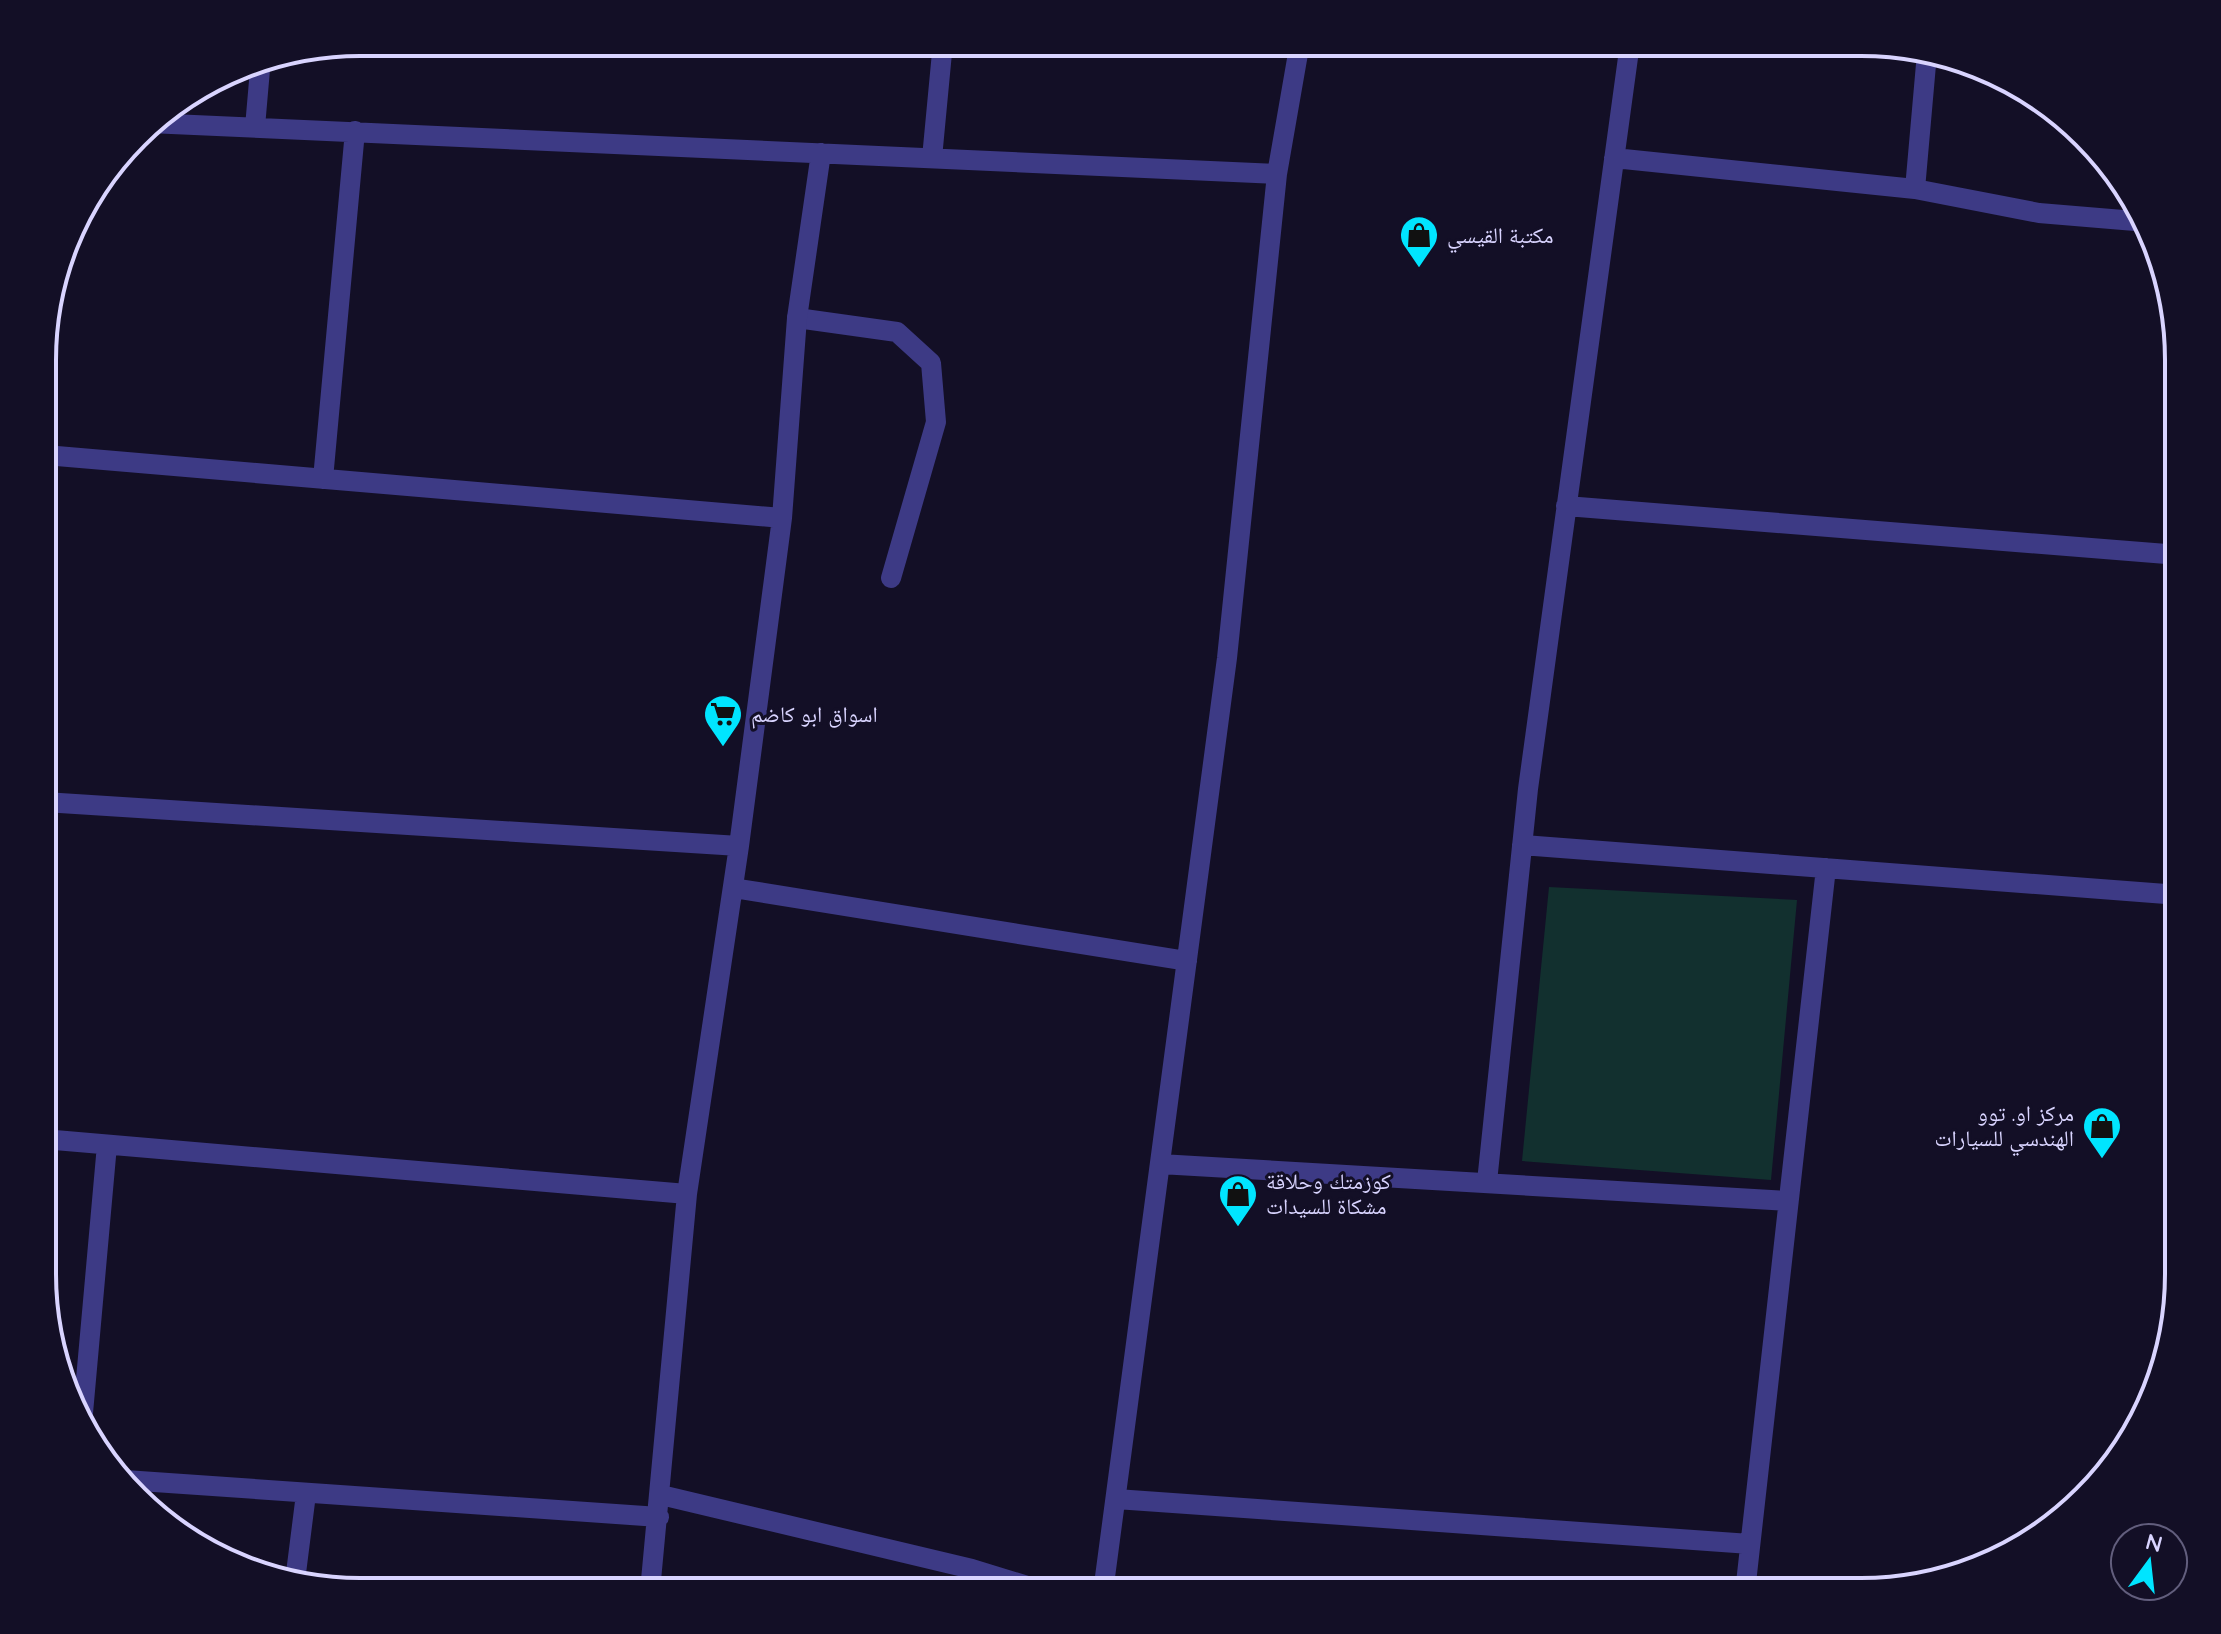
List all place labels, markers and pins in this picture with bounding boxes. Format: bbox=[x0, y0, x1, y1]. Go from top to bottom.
shop icon: مكتبة القيسي bbox=[1398, 214, 1440, 269]
place label: مكتبة القيسي bbox=[1447, 221, 1553, 253]
supermarket icon: اسواق ابو كاضم bbox=[702, 693, 744, 748]
place label: اسواق ابو كاضم bbox=[751, 700, 878, 729]
place label: مركز او. توو الهندسي للسيارات bbox=[1934, 1099, 2074, 1156]
shop icon: مركز او. توو الهندسي للسيارات bbox=[2081, 1105, 2123, 1160]
place label: كوزمتك وحلاقة مشكاة للسيدات bbox=[1266, 1167, 1391, 1220]
shop icon: كوزمتك وحلاقة مشكاة للسيدات bbox=[1217, 1173, 1259, 1228]

